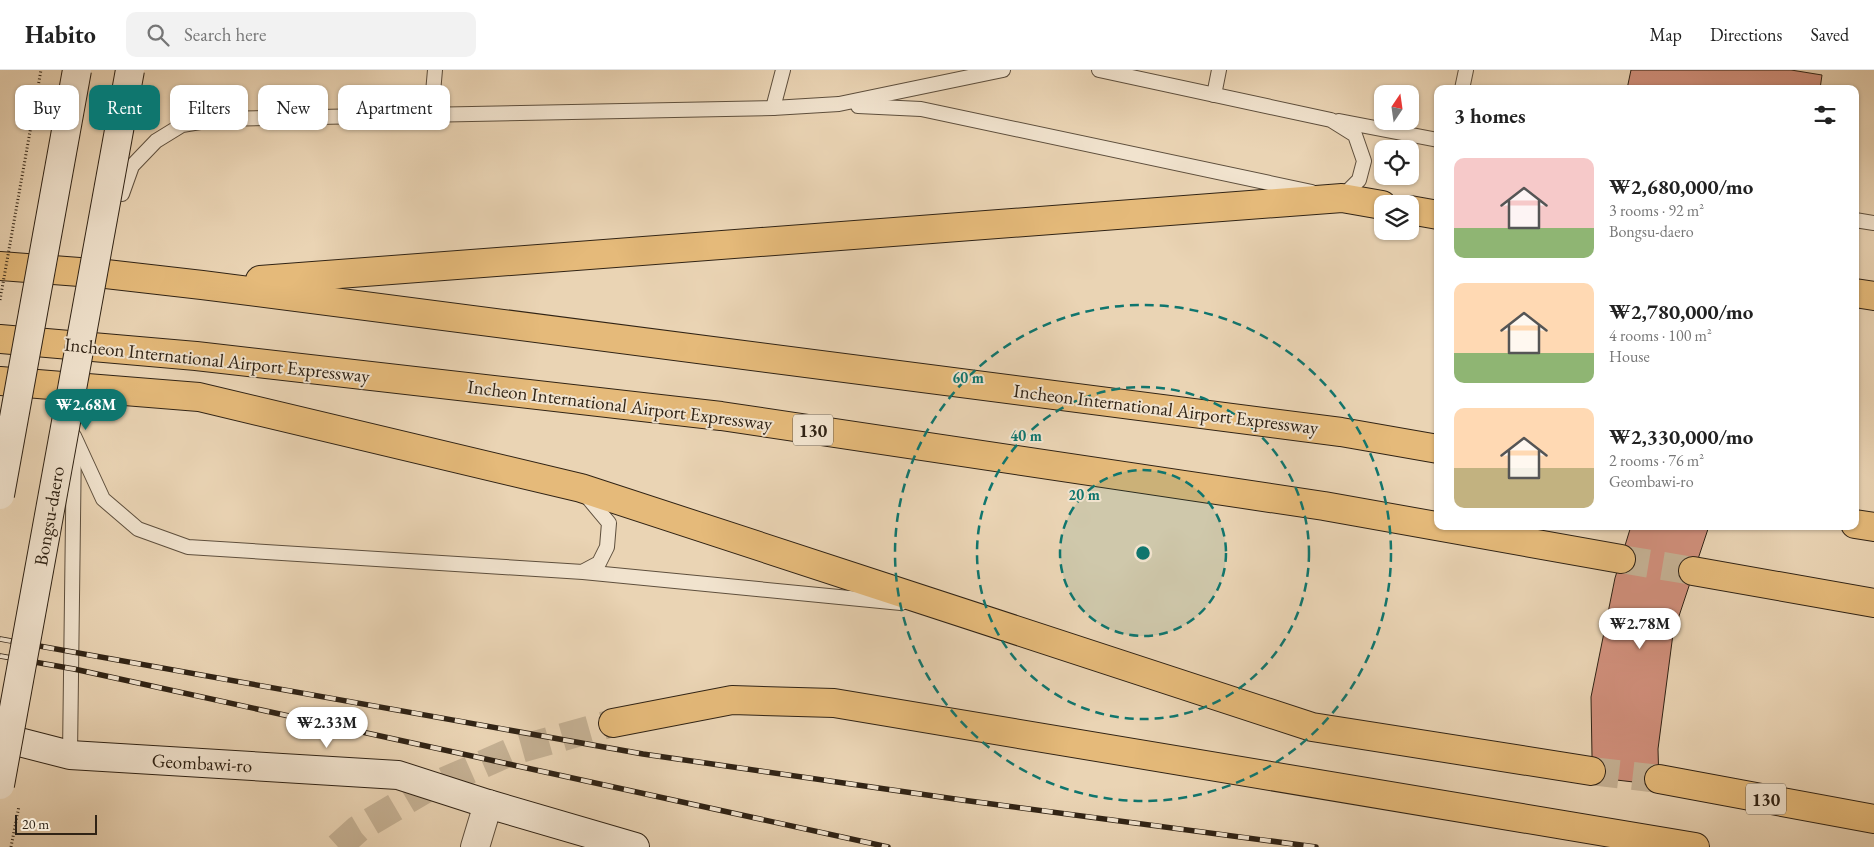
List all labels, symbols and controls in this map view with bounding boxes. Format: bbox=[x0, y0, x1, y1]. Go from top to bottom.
search box bbox=[126, 12, 476, 57]
text: Habito bbox=[25, 19, 96, 50]
icon: search bbox=[144, 21, 172, 49]
text: Search here bbox=[184, 22, 266, 47]
text: Map bbox=[1650, 23, 1682, 46]
text: Directions bbox=[1710, 23, 1782, 46]
text: Saved bbox=[1810, 23, 1849, 46]
chip: Buy bbox=[15, 85, 79, 130]
chip: Rent bbox=[89, 85, 160, 130]
chip: Filters bbox=[170, 85, 248, 130]
chip: New bbox=[258, 85, 328, 130]
chip: Apartment bbox=[338, 85, 450, 130]
north arrow bbox=[1374, 85, 1419, 130]
map controls bbox=[1374, 85, 1419, 240]
icon: filters bbox=[1811, 101, 1839, 129]
text: 3 homes bbox=[1454, 102, 1526, 129]
button: locate bbox=[1374, 140, 1419, 185]
text: ₩2,680,000/mo bbox=[1609, 173, 1753, 200]
icon: home bbox=[1494, 178, 1554, 238]
button: layers bbox=[1374, 195, 1419, 240]
text: 3 rooms · 92 m² bbox=[1609, 200, 1704, 221]
text: Bongsu-daero bbox=[1609, 221, 1694, 242]
text: ₩2,780,000/mo bbox=[1609, 298, 1753, 325]
icon: home bbox=[1494, 303, 1554, 363]
text: 4 rooms · 100 m² bbox=[1609, 325, 1712, 346]
street label: Incheon International Airport Expressway bbox=[63, 332, 372, 389]
text: House bbox=[1609, 346, 1650, 367]
text: 60 m bbox=[952, 368, 984, 387]
street label: Incheon International Airport Expressway bbox=[466, 374, 775, 436]
street label: Incheon International Airport Expressway bbox=[1012, 378, 1321, 440]
pin: ₩2.68M bbox=[45, 388, 127, 431]
text: ₩2.68M bbox=[56, 394, 116, 415]
road number: 130 bbox=[793, 414, 833, 446]
text: ₩2,330,000/mo bbox=[1609, 423, 1753, 450]
text: 40 m bbox=[1010, 426, 1042, 445]
icon: home bbox=[1494, 428, 1554, 488]
text: 2 rooms · 76 m² bbox=[1609, 450, 1704, 471]
street label: Bongsu-daero bbox=[28, 464, 70, 568]
text: Geombawi-ro bbox=[1609, 471, 1694, 492]
text: 20 m bbox=[1068, 485, 1100, 504]
centre of rings bbox=[1134, 544, 1152, 562]
pin: ₩2.78M bbox=[1599, 608, 1681, 650]
text: ₩2.78M bbox=[1610, 613, 1670, 634]
pin: ₩2.33M bbox=[286, 706, 368, 749]
text: ₩2.33M bbox=[297, 712, 357, 733]
street label: Geombawi-ro bbox=[151, 748, 253, 778]
road number: 130 bbox=[1746, 784, 1786, 814]
scale bar bbox=[15, 812, 98, 835]
text: 20 m bbox=[22, 815, 49, 833]

